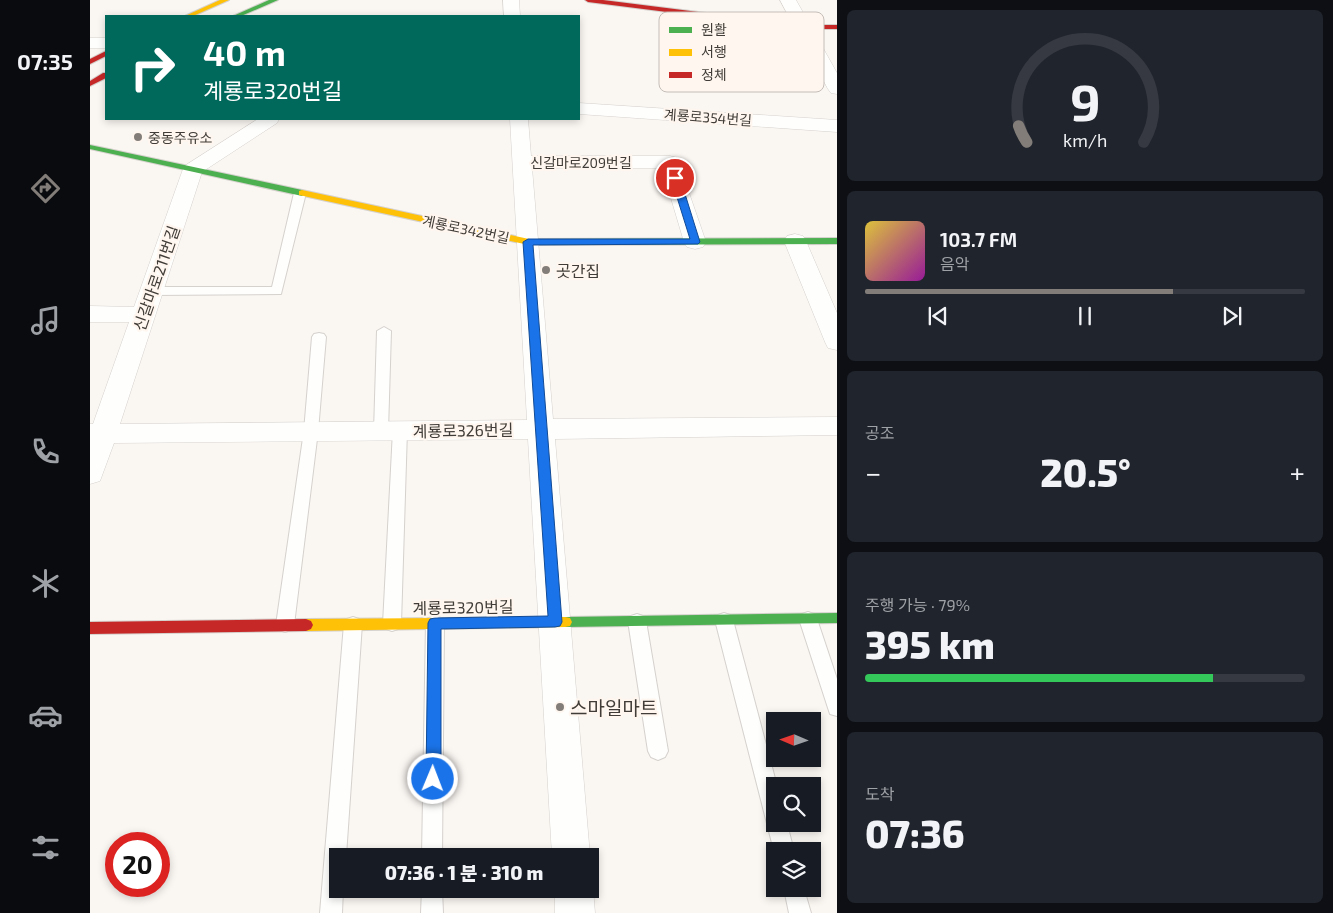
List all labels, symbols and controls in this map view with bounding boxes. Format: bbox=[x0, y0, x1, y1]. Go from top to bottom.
legend bbox=[659, 12, 824, 92]
text: 원활 bbox=[701, 21, 727, 38]
text: 40 m bbox=[203, 31, 286, 73]
icon: right bbox=[120, 35, 185, 100]
text: 서행 bbox=[701, 43, 727, 60]
text: 07:35 bbox=[17, 48, 73, 74]
text: 정체 bbox=[701, 66, 727, 83]
text: 9 bbox=[1070, 69, 1100, 131]
text: 계룡로320번길 bbox=[203, 77, 342, 103]
street label: 계룡로354번길 bbox=[663, 105, 753, 129]
place label: 중동주유소 bbox=[148, 129, 213, 146]
text: km/h bbox=[1063, 129, 1107, 151]
marker: 중동주유소 bbox=[132, 131, 144, 143]
street label: 신갈마로209번길 bbox=[530, 154, 632, 171]
pin bbox=[654, 157, 696, 199]
icon: arrive bbox=[661, 164, 689, 192]
icon: directions bbox=[28, 171, 63, 206]
street label: 계룡로342번길 bbox=[421, 211, 511, 247]
street label: 신갈마로211번길 bbox=[129, 223, 183, 333]
text: 103.7 FM bbox=[940, 228, 1017, 251]
text: 음악 bbox=[940, 254, 969, 273]
place label: 곳간집 bbox=[556, 261, 600, 280]
marker: 곳간집 bbox=[540, 264, 552, 276]
icon: previous bbox=[924, 302, 952, 330]
icon: pause bbox=[1071, 302, 1099, 330]
icon: next bbox=[1218, 302, 1246, 330]
icon: music bbox=[28, 303, 63, 338]
street label: 계룡로326번길 bbox=[413, 420, 513, 440]
text: 공조 bbox=[865, 423, 894, 442]
icon: phone bbox=[28, 434, 63, 469]
text: 20.5° bbox=[1040, 449, 1131, 495]
text: − bbox=[865, 455, 881, 489]
text: + bbox=[1290, 455, 1305, 489]
icon: climate bbox=[28, 566, 63, 601]
text: 주행 가능 · 79% bbox=[865, 595, 970, 614]
street label: 계룡로320번길 bbox=[412, 597, 514, 617]
text: 395 km bbox=[865, 621, 995, 667]
place label: 스마일마트 bbox=[570, 696, 657, 719]
icon: car bbox=[28, 698, 63, 733]
marker: 스마일마트 bbox=[554, 701, 566, 713]
north arrow bbox=[766, 712, 821, 768]
map controls bbox=[766, 712, 821, 897]
position arrow bbox=[406, 752, 458, 804]
button: search bbox=[766, 777, 821, 832]
text: 도착 bbox=[865, 784, 894, 803]
text: 07:36 bbox=[865, 810, 965, 856]
icon: filters bbox=[28, 830, 63, 865]
speed limit sign: 20 bbox=[105, 832, 170, 897]
button: layers bbox=[766, 842, 821, 897]
text: 07:36 · 1 분 · 310 m bbox=[385, 861, 543, 884]

